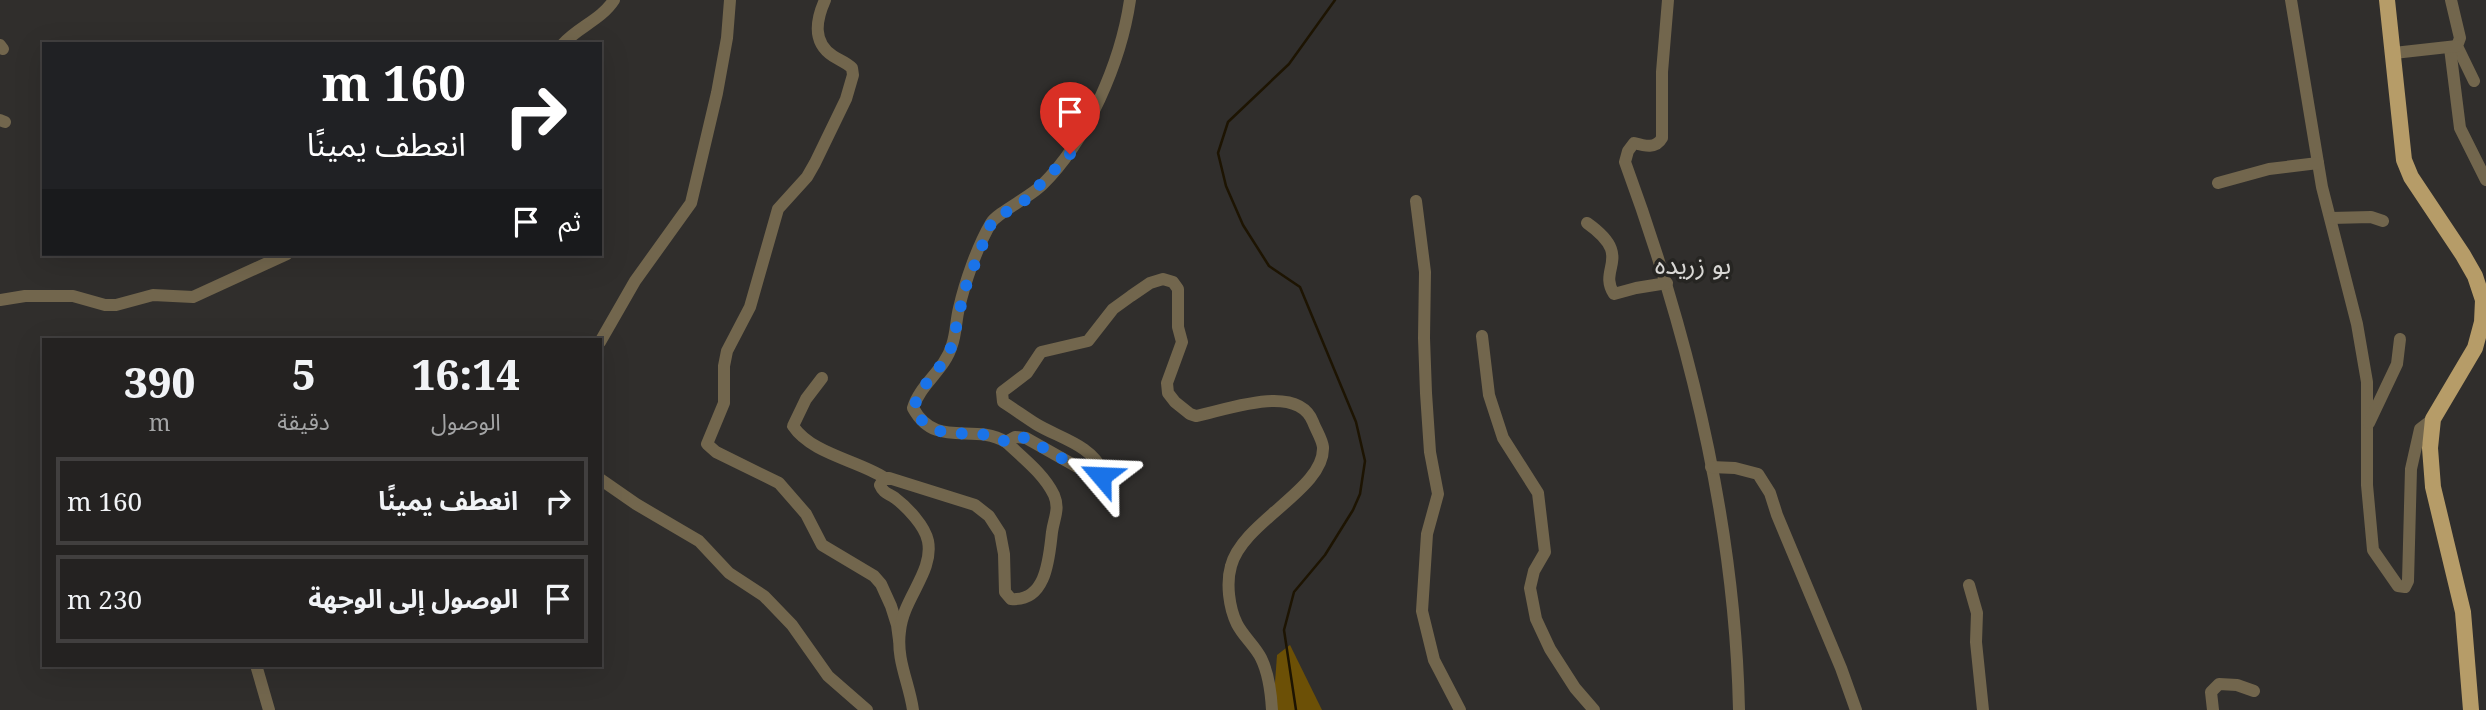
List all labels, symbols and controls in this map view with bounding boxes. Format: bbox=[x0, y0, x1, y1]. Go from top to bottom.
text: 160 m bbox=[322, 49, 466, 115]
icon: right bbox=[490, 70, 581, 161]
pin bbox=[1040, 82, 1100, 154]
icon: arrive bbox=[1051, 93, 1089, 131]
text: انعطف يمينًا bbox=[307, 122, 466, 165]
icon: arrive bbox=[507, 203, 545, 241]
text: ثم bbox=[559, 203, 581, 239]
district label: بو زريده bbox=[1655, 246, 1731, 282]
text: 5 bbox=[292, 345, 315, 402]
text: 16:14 bbox=[412, 345, 520, 402]
text: 390 bbox=[124, 353, 195, 410]
text: دقيقة bbox=[277, 405, 330, 437]
text: الوصول bbox=[431, 405, 501, 437]
text: m bbox=[149, 406, 171, 438]
position arrow bbox=[1064, 439, 1138, 513]
text: انعطف يمينًا bbox=[378, 482, 518, 518]
icon: right bbox=[539, 482, 577, 520]
text: 160 m bbox=[67, 483, 142, 519]
text: الوصول إلى الوجهة bbox=[308, 580, 518, 616]
icon: arrive bbox=[539, 580, 577, 618]
text: 230 m bbox=[67, 581, 142, 617]

